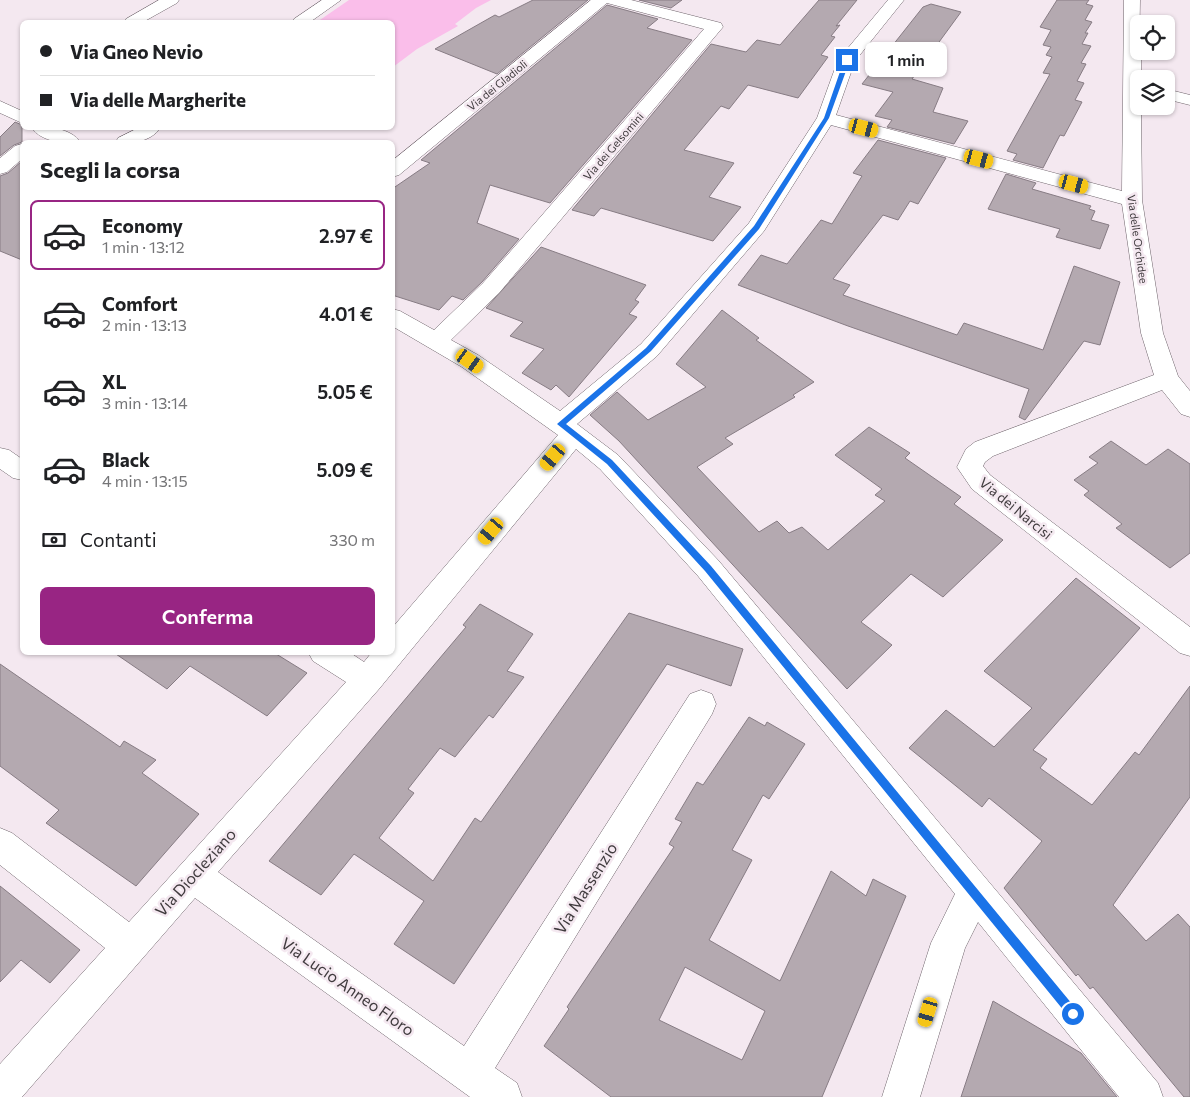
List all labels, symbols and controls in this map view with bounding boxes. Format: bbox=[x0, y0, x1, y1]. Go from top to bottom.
map controls bbox=[1130, 15, 1175, 115]
button: locate bbox=[1130, 15, 1175, 60]
text: Via Gneo Nevio bbox=[70, 40, 203, 63]
callout: 1 min bbox=[864, 42, 947, 78]
route end bbox=[836, 49, 858, 71]
text: 1 min bbox=[887, 50, 925, 69]
street label: Via dei Gladioli bbox=[464, 57, 530, 113]
button: layers bbox=[1130, 70, 1175, 115]
text: Via delle Margherite bbox=[70, 88, 246, 111]
street label: Via dei Gelsomini bbox=[580, 109, 646, 182]
car bbox=[847, 117, 880, 139]
car bbox=[962, 148, 995, 170]
text: Scegli la corsa bbox=[40, 156, 180, 183]
car bbox=[1057, 173, 1090, 195]
street label: Via delle Orchidee bbox=[1125, 194, 1151, 284]
icon: car bbox=[42, 213, 87, 258]
text: Economy bbox=[102, 214, 183, 237]
text: 2.97 € bbox=[319, 224, 373, 247]
text: 1 min · 13:12 bbox=[102, 237, 185, 256]
icon: car bbox=[42, 291, 87, 336]
text: Comfort bbox=[102, 292, 178, 315]
text: 4.01 € bbox=[319, 302, 373, 325]
text: 2 min · 13:13 bbox=[102, 315, 187, 334]
car bbox=[453, 346, 486, 376]
icon: car bbox=[42, 369, 87, 414]
text: XL bbox=[102, 370, 127, 393]
text: 5.05 € bbox=[317, 380, 373, 403]
text: 3 min · 13:14 bbox=[102, 393, 188, 412]
car bbox=[537, 441, 568, 473]
icon: car bbox=[42, 447, 87, 492]
text: Black bbox=[102, 448, 150, 471]
text: 5.09 € bbox=[317, 458, 373, 481]
text: 4 min · 13:15 bbox=[102, 471, 188, 490]
street label: Via dei Narcisi bbox=[976, 473, 1056, 543]
car bbox=[475, 515, 506, 547]
icon: cash bbox=[40, 526, 68, 554]
text: Contanti bbox=[80, 528, 157, 551]
text: 330 m bbox=[329, 530, 375, 549]
button: Conferma bbox=[40, 587, 375, 645]
street label: Via Diocleziano bbox=[151, 824, 239, 920]
street label: Via Massenzio bbox=[549, 839, 621, 937]
street label: Via Lucio Anneo Floro bbox=[278, 933, 418, 1039]
car bbox=[916, 995, 939, 1029]
route start bbox=[1062, 1003, 1084, 1025]

